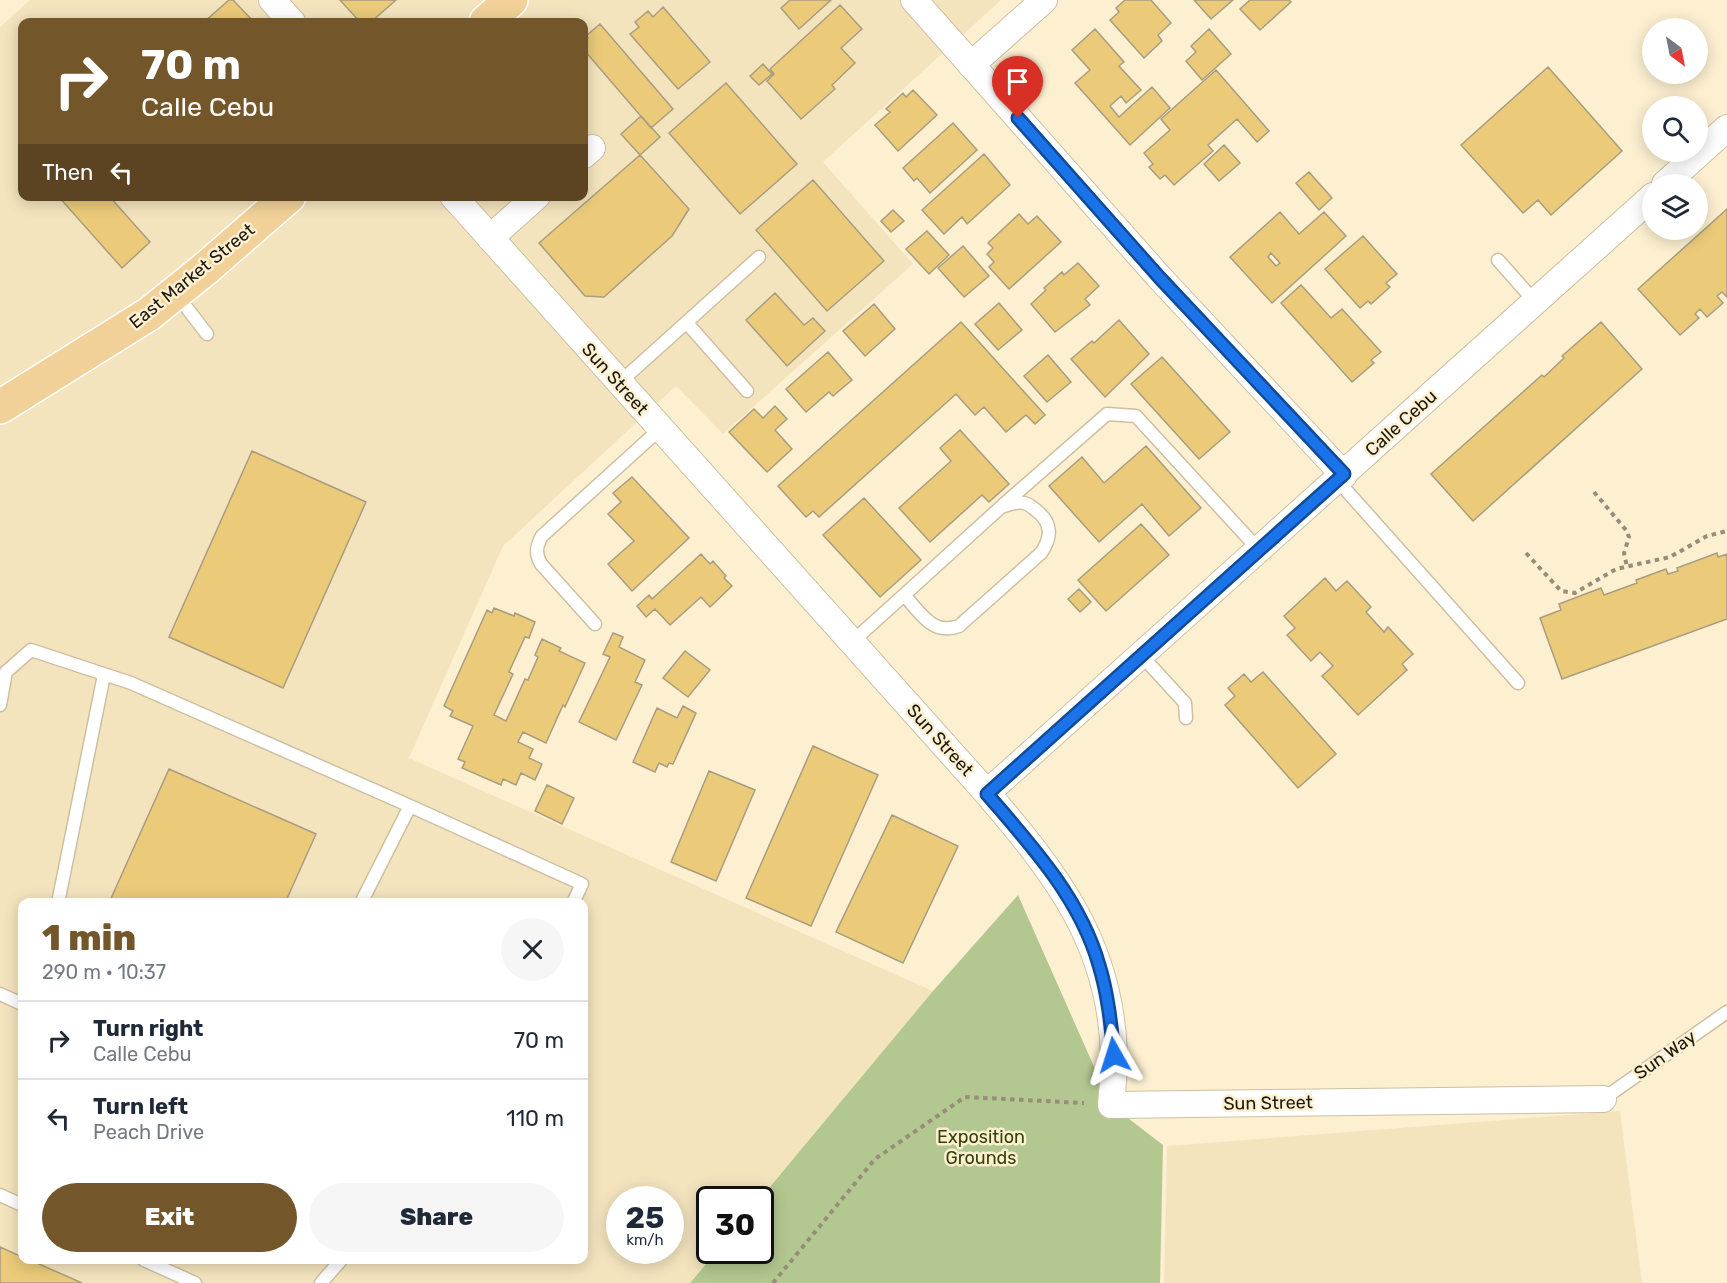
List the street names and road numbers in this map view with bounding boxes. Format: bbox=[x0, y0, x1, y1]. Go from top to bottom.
street label: East Market Street bbox=[125, 219, 259, 333]
street label: Sun Street bbox=[577, 338, 653, 420]
street label: Calle Cebu bbox=[1361, 385, 1441, 461]
street label: Sun Street bbox=[902, 699, 978, 781]
street label: Sun Way bbox=[1630, 1026, 1700, 1084]
street label: Sun Street bbox=[1223, 1091, 1313, 1115]

